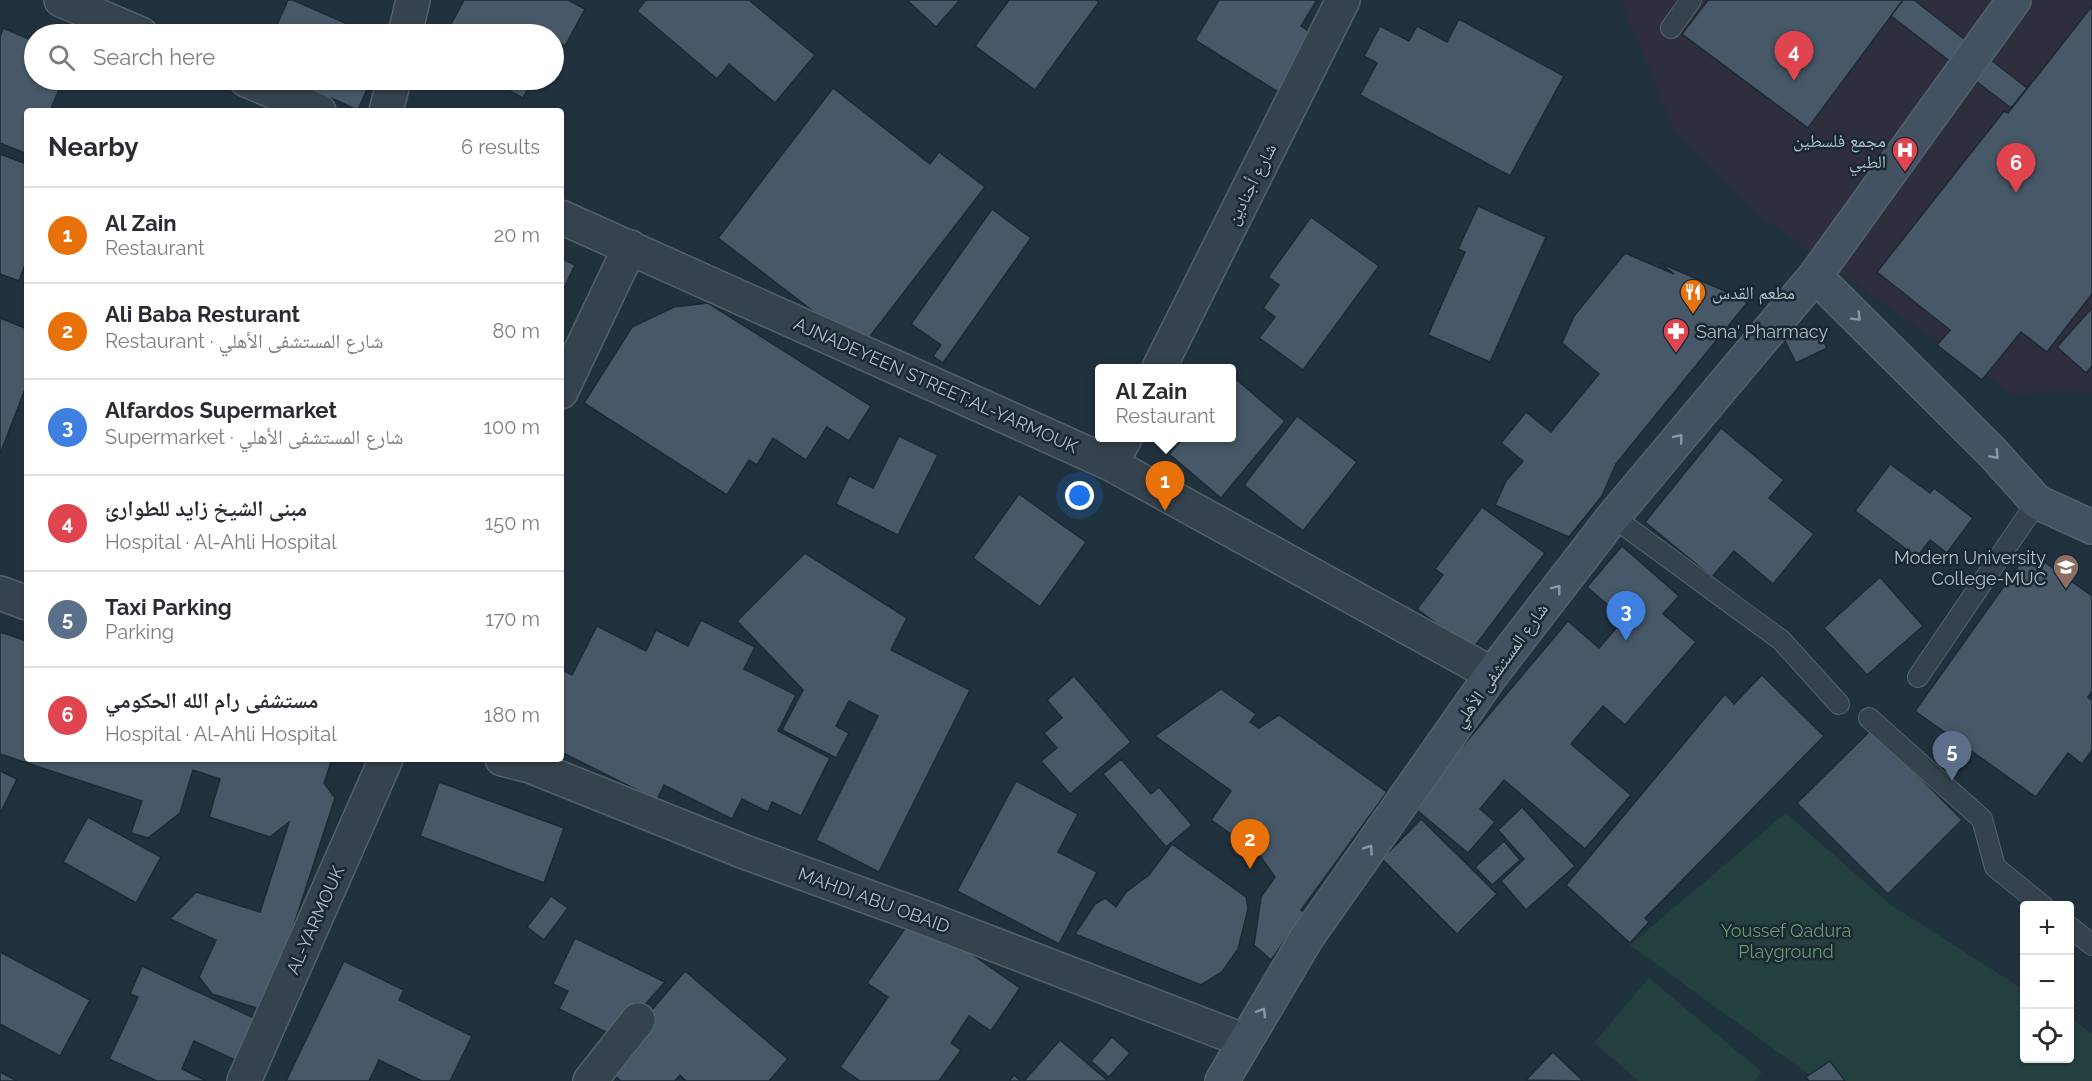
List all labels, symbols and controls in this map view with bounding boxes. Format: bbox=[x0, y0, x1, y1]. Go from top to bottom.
search box bbox=[24, 24, 564, 90]
pin: 4 bbox=[1774, 32, 1814, 81]
icon: search bbox=[45, 41, 78, 74]
text: Search here bbox=[93, 44, 215, 70]
place label: مجمع فلسطين الطبي bbox=[1793, 130, 1886, 176]
text: Nearby bbox=[48, 132, 138, 162]
text: 6 results bbox=[461, 135, 540, 159]
hospital icon: مجمع فلسطين الطبي bbox=[1890, 135, 1920, 173]
street label: شارع أجنادين bbox=[1222, 140, 1281, 229]
pin: 6 bbox=[1996, 144, 2036, 193]
text: Al Zain bbox=[105, 210, 177, 236]
text: 1 bbox=[63, 223, 72, 247]
text: 20 m bbox=[494, 223, 540, 247]
text: Restaurant bbox=[105, 236, 205, 260]
restaurant icon: مطعم القدس bbox=[1678, 277, 1708, 315]
place label: مطعم القدس bbox=[1712, 282, 1795, 305]
text: Ali Baba Resturant bbox=[105, 301, 300, 327]
one-way arrow bbox=[1849, 310, 1860, 321]
street label: AJNADEYEEN STREET;AL-YARMOUK bbox=[791, 313, 1082, 458]
pharmacy icon: Sana' Pharmacy bbox=[1661, 316, 1691, 354]
text: 2 bbox=[62, 319, 73, 343]
text: 80 m bbox=[492, 319, 540, 343]
place label: Sana' Pharmacy bbox=[1696, 321, 1828, 342]
text: Restaurant · شارع المستشفى الأهلي bbox=[105, 329, 383, 353]
popup bbox=[1095, 364, 1236, 442]
text: Al Zain bbox=[1116, 378, 1187, 404]
text: Alfardos Supermarket bbox=[105, 397, 337, 423]
text: Restaurant bbox=[1116, 404, 1215, 428]
text: 3 bbox=[62, 415, 73, 439]
text: 100 m bbox=[483, 415, 540, 439]
text: Supermarket · شارع المستشفى الأهلي bbox=[105, 425, 403, 449]
one-way arrow bbox=[1672, 434, 1683, 445]
one-way arrow bbox=[1988, 448, 1999, 459]
pin: 1 bbox=[1146, 462, 1184, 511]
your location bbox=[1065, 481, 1094, 510]
text: مبنى الشيخ زايد للطوارئ bbox=[105, 495, 307, 521]
text: 4 bbox=[62, 511, 73, 535]
text: 150 m bbox=[485, 511, 540, 535]
text: Hospital · Al-Ahli Hospital bbox=[105, 530, 337, 554]
place label: Modern University College-MUC bbox=[1894, 547, 2046, 589]
school or university icon: Modern University College-MUC bbox=[2051, 552, 2081, 590]
one-way arrow bbox=[1549, 585, 1560, 596]
pin: 3 bbox=[1606, 592, 1646, 641]
text: Taxi Parking bbox=[105, 594, 232, 620]
street label: شارع المستشفى الأهلي bbox=[1448, 599, 1556, 734]
text: 5 bbox=[62, 607, 73, 631]
text: 170 m bbox=[485, 607, 540, 631]
text: Parking bbox=[105, 620, 174, 644]
text: مستشفى رام الله الحكومي bbox=[105, 687, 318, 713]
text: 6 bbox=[61, 703, 74, 727]
text: 180 m bbox=[484, 703, 540, 727]
text: Hospital · Al-Ahli Hospital bbox=[105, 722, 337, 746]
pin: 5 bbox=[1932, 732, 1972, 781]
pin: 2 bbox=[1230, 820, 1270, 869]
one-way arrow bbox=[1362, 845, 1373, 856]
street label: AL-YARMOUK bbox=[282, 862, 348, 977]
street label: MAHDI ABU OBAID bbox=[795, 863, 953, 937]
map controls bbox=[2020, 901, 2074, 1063]
button: + bbox=[2020, 901, 2074, 955]
park label: Youssef Qadura Playground bbox=[1721, 920, 1851, 962]
button: − bbox=[2020, 955, 2074, 1009]
one-way arrow bbox=[1255, 1008, 1267, 1018]
button: locate bbox=[2020, 1009, 2074, 1063]

